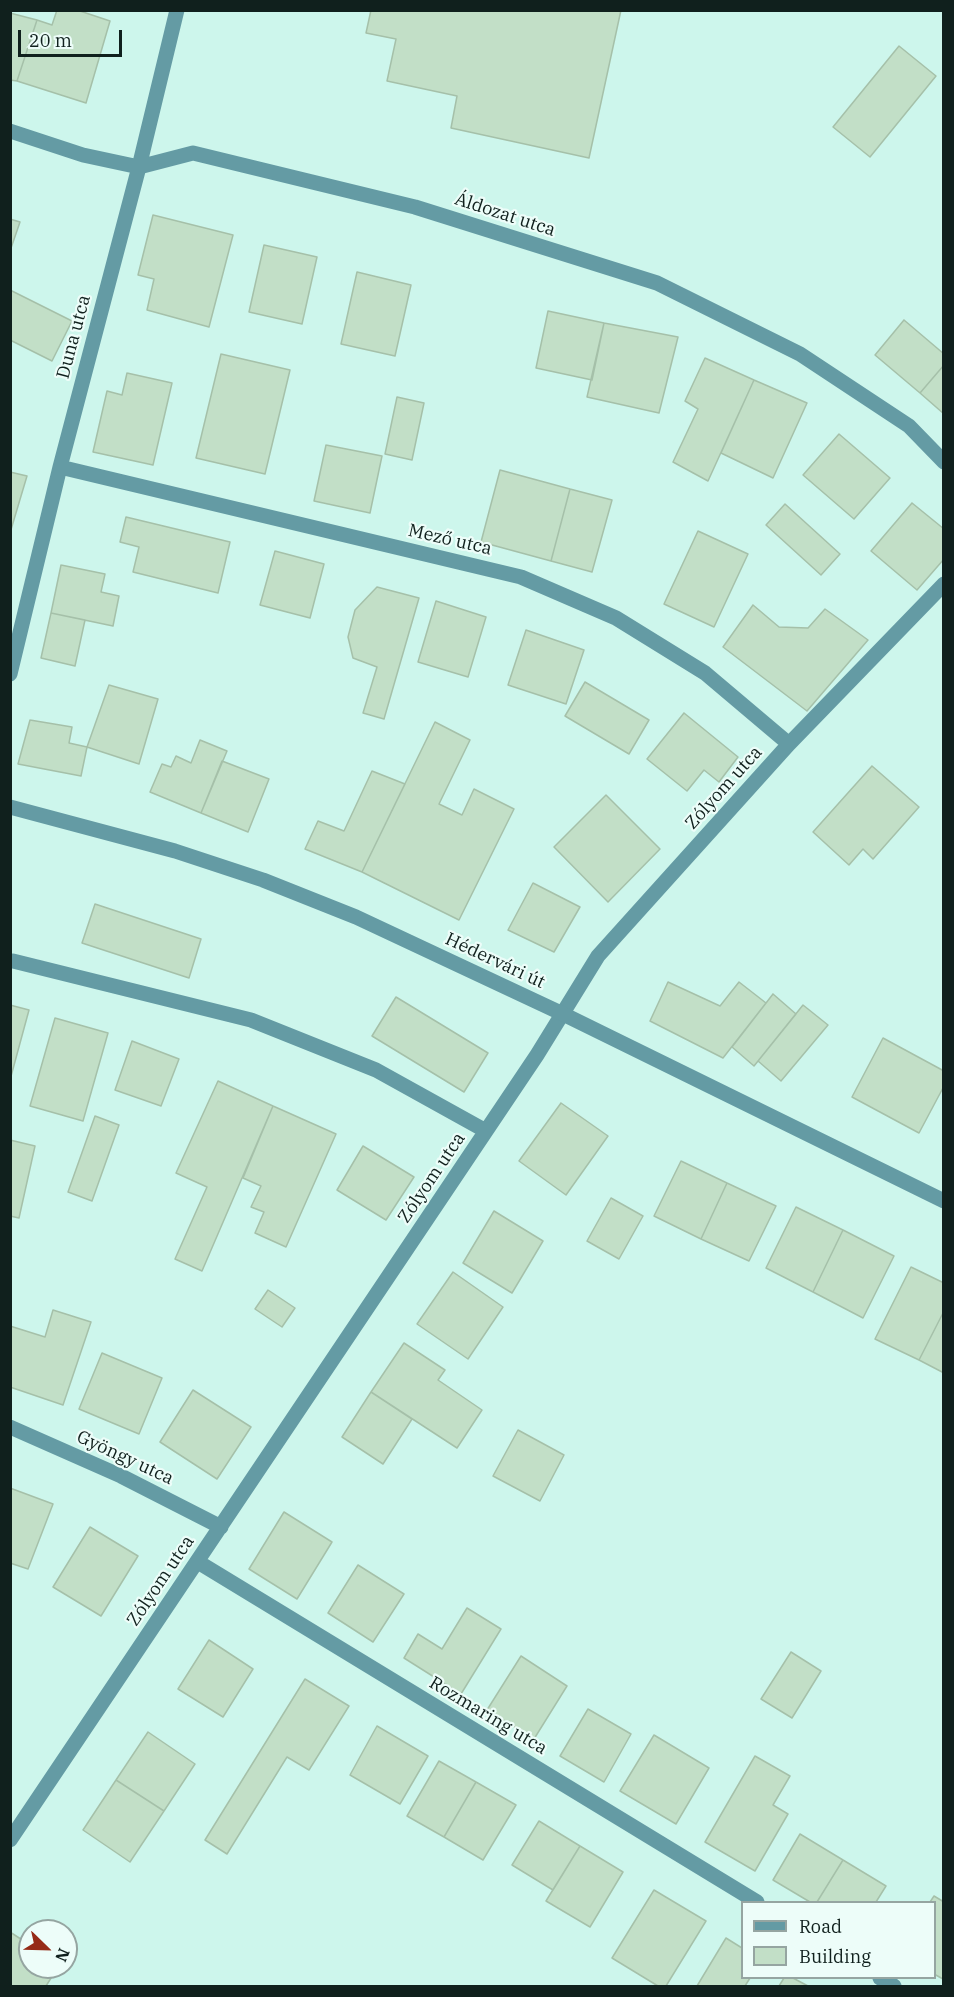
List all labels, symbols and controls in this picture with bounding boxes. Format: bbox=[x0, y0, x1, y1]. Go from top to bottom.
scale bar bbox=[21, 18, 124, 56]
text: 20 m bbox=[29, 29, 72, 52]
street label: Áldozat utca bbox=[452, 189, 558, 241]
street label: Duna utca bbox=[52, 293, 96, 381]
street label: Mező utca bbox=[406, 520, 494, 560]
street label: Zólyom utca bbox=[681, 742, 767, 834]
street label: Hédervári út bbox=[442, 928, 548, 994]
street label: Zólyom utca bbox=[394, 1129, 470, 1227]
street label: Gyöngy utca bbox=[73, 1426, 177, 1490]
street label: Zólyom utca bbox=[123, 1532, 199, 1630]
street label: Rozmaring utca bbox=[425, 1672, 551, 1760]
legend bbox=[741, 1901, 936, 1979]
text: Road bbox=[799, 1915, 842, 1938]
north arrow bbox=[18, 1919, 78, 1979]
text: Building bbox=[799, 1945, 871, 1968]
text: N bbox=[51, 1946, 74, 1965]

